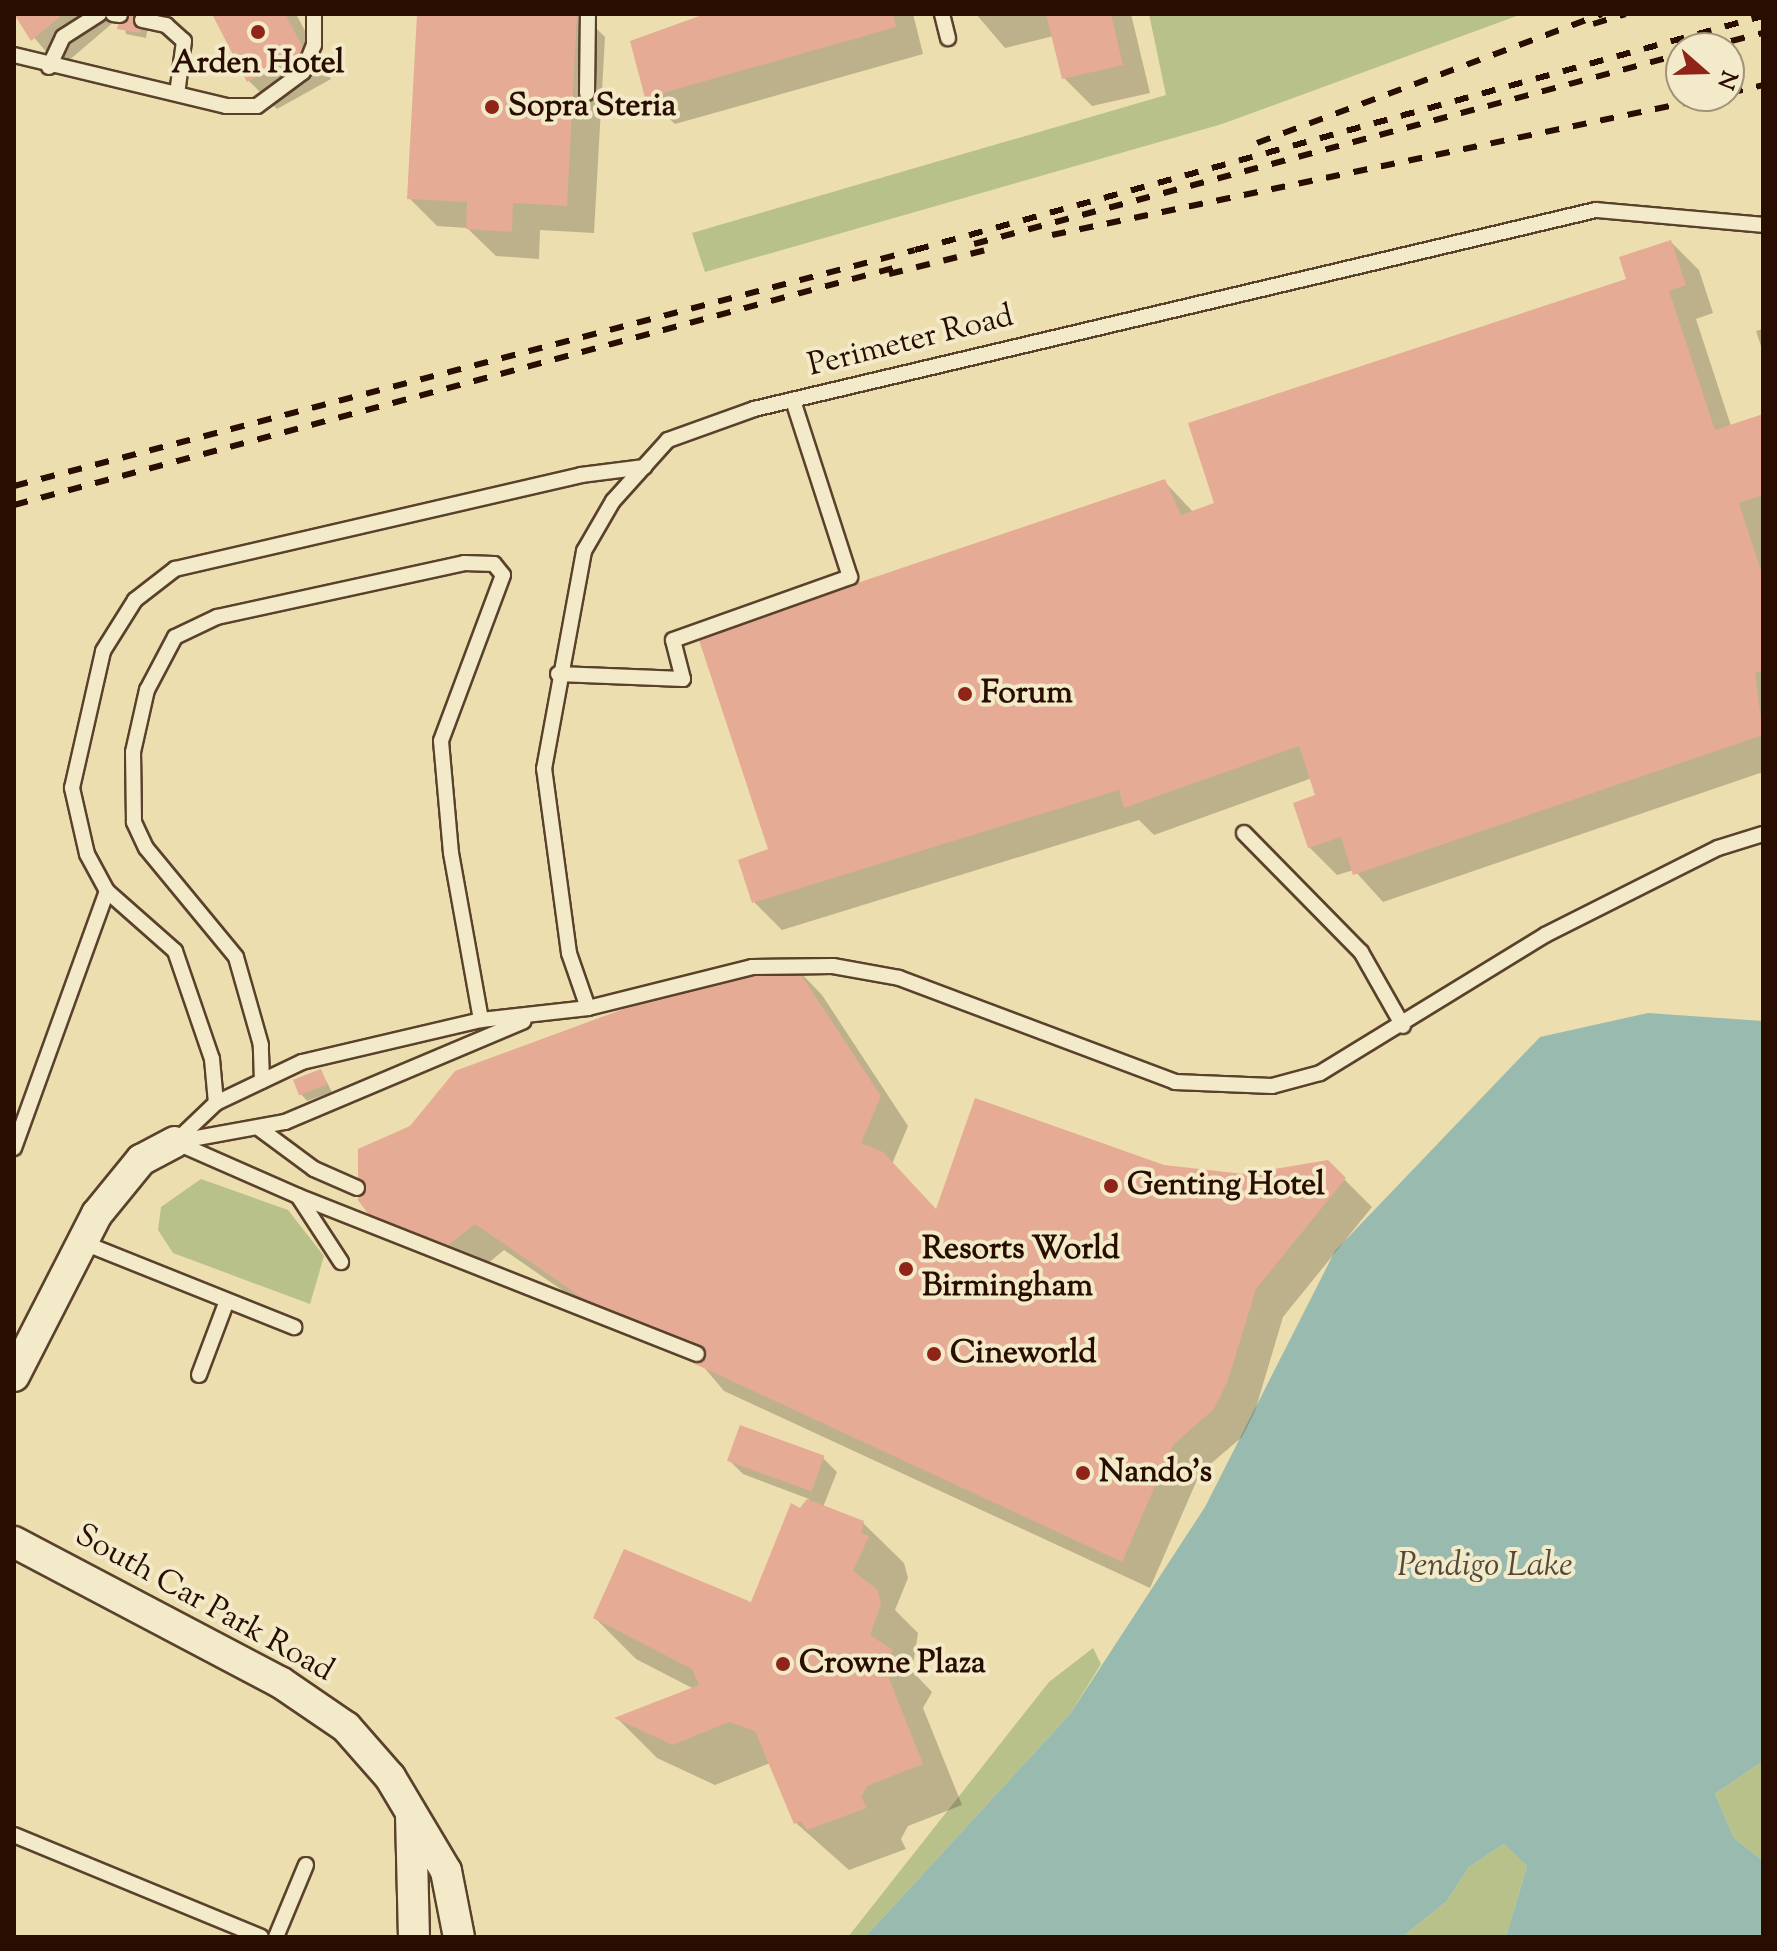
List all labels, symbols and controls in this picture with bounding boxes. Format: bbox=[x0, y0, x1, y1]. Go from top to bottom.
marker: Arden Hotel bbox=[249, 23, 267, 41]
north arrow bbox=[1665, 32, 1745, 112]
place label: Arden Hotel bbox=[171, 45, 345, 83]
text: N bbox=[1708, 66, 1744, 93]
place label: Sopra Steria bbox=[508, 88, 676, 126]
marker: Sopra Steria bbox=[483, 98, 501, 116]
street label: Perimeter Road bbox=[804, 298, 1018, 386]
place label: Forum bbox=[981, 675, 1073, 713]
marker: Forum bbox=[956, 685, 974, 703]
place label: Genting Hotel bbox=[1127, 1167, 1325, 1205]
marker: Genting Hotel bbox=[1102, 1177, 1120, 1195]
place label: Resorts World Birmingham bbox=[922, 1232, 1120, 1307]
marker: Resorts World Birmingham bbox=[897, 1260, 915, 1278]
place label: Cineworld bbox=[950, 1335, 1096, 1373]
marker: Cineworld bbox=[925, 1345, 943, 1363]
place label: Nando's bbox=[1099, 1454, 1212, 1492]
marker: Nando's bbox=[1074, 1464, 1092, 1482]
street label: South Car Park Road bbox=[68, 1517, 340, 1691]
water label: Pendigo Lake bbox=[1397, 1547, 1573, 1587]
place label: Crowne Plaza bbox=[799, 1645, 986, 1683]
marker: Crowne Plaza bbox=[774, 1655, 792, 1673]

